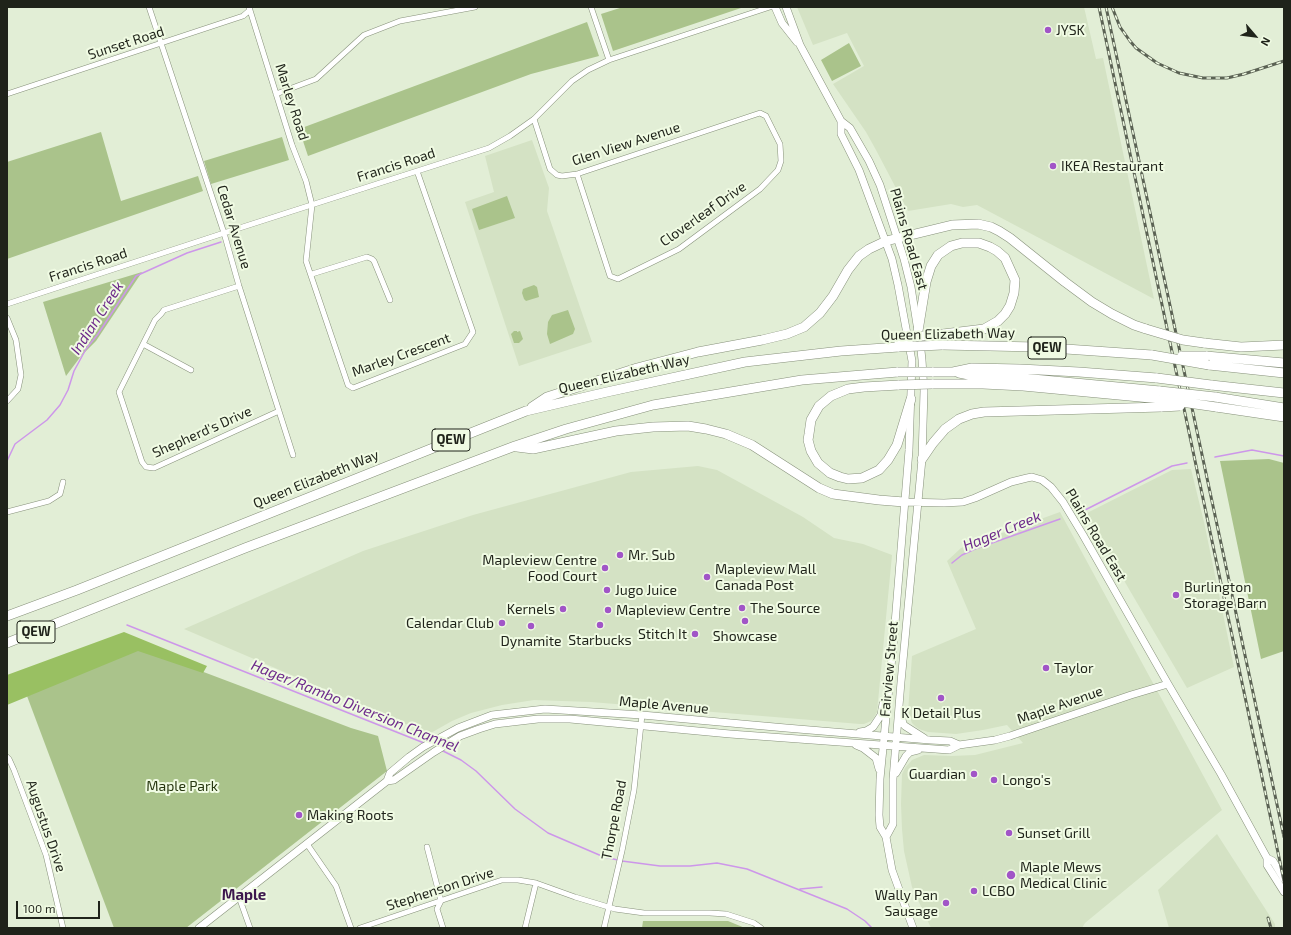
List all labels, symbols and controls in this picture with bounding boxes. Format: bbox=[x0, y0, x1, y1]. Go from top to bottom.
north arrow bbox=[1235, 16, 1275, 56]
place label: JYSK bbox=[1056, 22, 1085, 38]
street label: Sunset Road bbox=[86, 23, 166, 63]
marker: JYSK bbox=[1043, 25, 1053, 35]
text: N bbox=[1258, 35, 1274, 48]
street label: Marley Road bbox=[272, 61, 312, 143]
street label: Glen View Avenue bbox=[570, 119, 682, 169]
street label: Francis Road bbox=[355, 144, 437, 186]
place label: IKEA Restaurant bbox=[1061, 158, 1163, 174]
marker: IKEA Restaurant bbox=[1048, 161, 1058, 171]
street label: Cloverleaf Drive bbox=[657, 178, 749, 250]
street label: Cedar Avenue bbox=[213, 183, 255, 271]
street label: Plains Road East bbox=[886, 186, 932, 292]
street label: Francis Road bbox=[47, 244, 129, 286]
water label: Indian Creek bbox=[67, 278, 127, 358]
street label: Queen Elizabeth Way bbox=[881, 324, 1015, 344]
street label: Marley Crescent bbox=[349, 329, 453, 381]
road number: QEW bbox=[1028, 337, 1066, 359]
street label: Queen Elizabeth Way bbox=[557, 351, 691, 397]
street label: Shepherd's Drive bbox=[150, 403, 254, 461]
road number: QEW bbox=[432, 429, 470, 451]
street label: Queen Elizabeth Way bbox=[251, 446, 381, 512]
street label: Plains Road East bbox=[1062, 486, 1130, 584]
water label: Hager Creek bbox=[960, 507, 1044, 555]
place label: Mr. Sub bbox=[628, 547, 675, 563]
marker: Mr. Sub bbox=[615, 550, 625, 560]
place label: Mapleview Centre Food Court bbox=[482, 552, 597, 584]
place label: Mapleview Mall Canada Post bbox=[715, 561, 816, 594]
marker: Mapleview Centre Food Court bbox=[600, 563, 610, 573]
marker: Mapleview Mall Canada Post bbox=[702, 572, 712, 582]
place label: Burlington Storage Barn bbox=[1184, 579, 1267, 612]
place label: Jugo Juice bbox=[615, 582, 677, 598]
marker: Jugo Juice bbox=[602, 585, 612, 595]
marker: Burlington Storage Barn bbox=[1171, 590, 1181, 600]
place label: The Source bbox=[750, 600, 820, 616]
place label: Kernels bbox=[507, 601, 555, 617]
place label: Mapleview Centre bbox=[616, 602, 731, 618]
marker: The Source bbox=[737, 603, 747, 613]
marker: Kernels bbox=[558, 604, 568, 614]
marker: Mapleview Centre bbox=[603, 605, 613, 615]
place label: Calendar Club bbox=[406, 615, 494, 631]
marker: Showcase bbox=[740, 616, 750, 626]
marker: Calendar Club bbox=[497, 618, 507, 628]
marker: Starbucks bbox=[595, 620, 605, 630]
street label: Fairview Street bbox=[876, 620, 902, 718]
road number: QEW bbox=[17, 621, 55, 643]
marker: Dynamite bbox=[526, 621, 536, 631]
place label: Stitch It bbox=[638, 626, 687, 642]
place label: Showcase bbox=[713, 628, 777, 644]
marker: Stitch It bbox=[690, 629, 700, 639]
place label: Starbucks bbox=[568, 632, 632, 648]
place label: Dynamite bbox=[500, 633, 562, 649]
water label: Hager/Rambo Diversion Channel bbox=[249, 656, 461, 756]
place label: Taylor bbox=[1054, 660, 1094, 676]
marker: Taylor bbox=[1041, 663, 1051, 673]
street label: Maple Avenue bbox=[1015, 682, 1105, 728]
street label: Maple Avenue bbox=[619, 693, 709, 717]
marker: K Detail Plus bbox=[936, 693, 946, 703]
place label: K Detail Plus bbox=[901, 705, 981, 721]
place label: Guardian bbox=[909, 766, 966, 782]
marker: Guardian bbox=[969, 769, 979, 779]
place label: Longo's bbox=[1002, 772, 1051, 788]
marker: Longo's bbox=[989, 775, 999, 785]
street label: Augustus Drive bbox=[22, 778, 70, 874]
park label: Maple Park bbox=[146, 778, 218, 794]
street label: Thorpe Road bbox=[598, 779, 630, 861]
place label: Making Roots bbox=[307, 807, 394, 823]
marker: Making Roots bbox=[294, 810, 304, 820]
place label: Sunset Grill bbox=[1017, 825, 1090, 841]
marker: Sunset Grill bbox=[1004, 828, 1014, 838]
place label: Maple Mews Medical Clinic bbox=[1020, 859, 1107, 892]
street label: Stephenson Drive bbox=[384, 864, 496, 914]
marker: Maple Mews Medical Clinic bbox=[1005, 869, 1017, 881]
place label: LCBO bbox=[982, 883, 1015, 899]
district label: Maple bbox=[222, 886, 266, 904]
marker: LCBO bbox=[969, 886, 979, 896]
place label: Wally Pan Sausage bbox=[875, 887, 938, 920]
scale bar bbox=[18, 893, 102, 919]
marker: Wally Pan Sausage bbox=[941, 898, 951, 908]
text: 100 m bbox=[23, 901, 55, 915]

